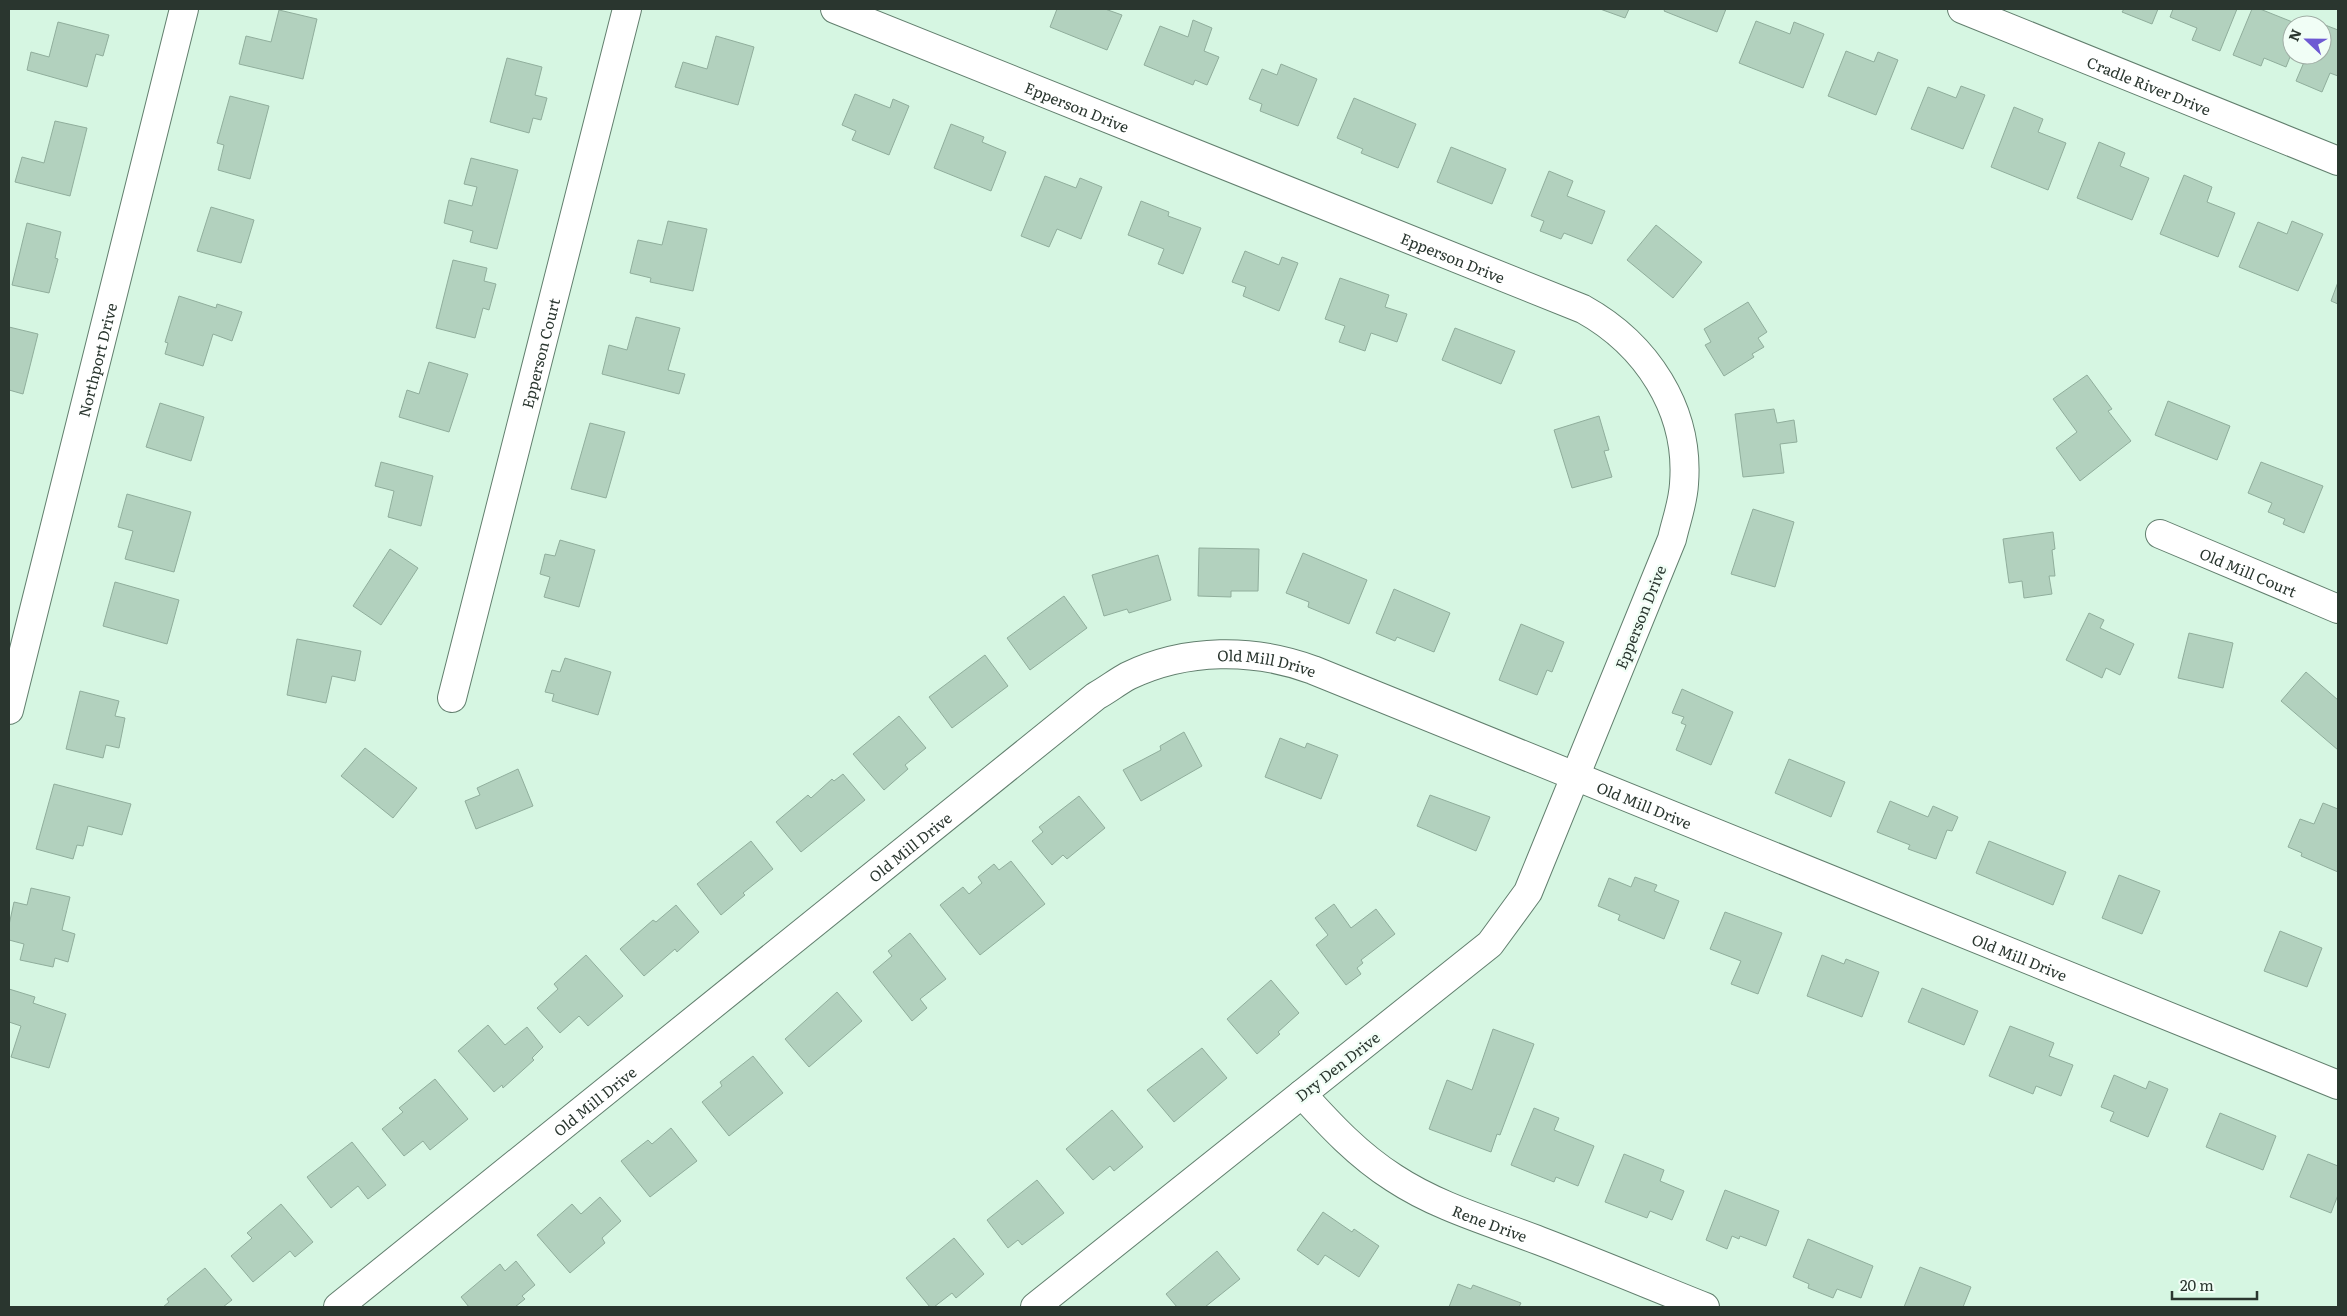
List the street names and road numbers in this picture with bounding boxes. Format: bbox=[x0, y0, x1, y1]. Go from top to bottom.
street label: Cradle River Drive bbox=[2084, 49, 2215, 120]
street label: Epperson Drive bbox=[1022, 75, 1133, 137]
street label: Epperson Drive bbox=[1398, 226, 1509, 288]
street label: Epperson Court bbox=[515, 295, 565, 411]
street label: Northport Drive bbox=[71, 300, 122, 419]
street label: Old Mill Court bbox=[2196, 541, 2301, 602]
street label: Epperson Drive bbox=[1609, 561, 1671, 672]
street label: Old Mill Drive bbox=[1217, 643, 1320, 682]
street label: Old Mill Drive bbox=[1593, 775, 1696, 834]
street label: Old Mill Drive bbox=[863, 806, 956, 887]
street label: Old Mill Drive bbox=[1969, 927, 2071, 986]
street label: Dry Den Drive bbox=[1290, 1026, 1384, 1106]
street label: Old Mill Drive bbox=[548, 1060, 641, 1141]
street label: Rene Drive bbox=[1449, 1198, 1531, 1247]

